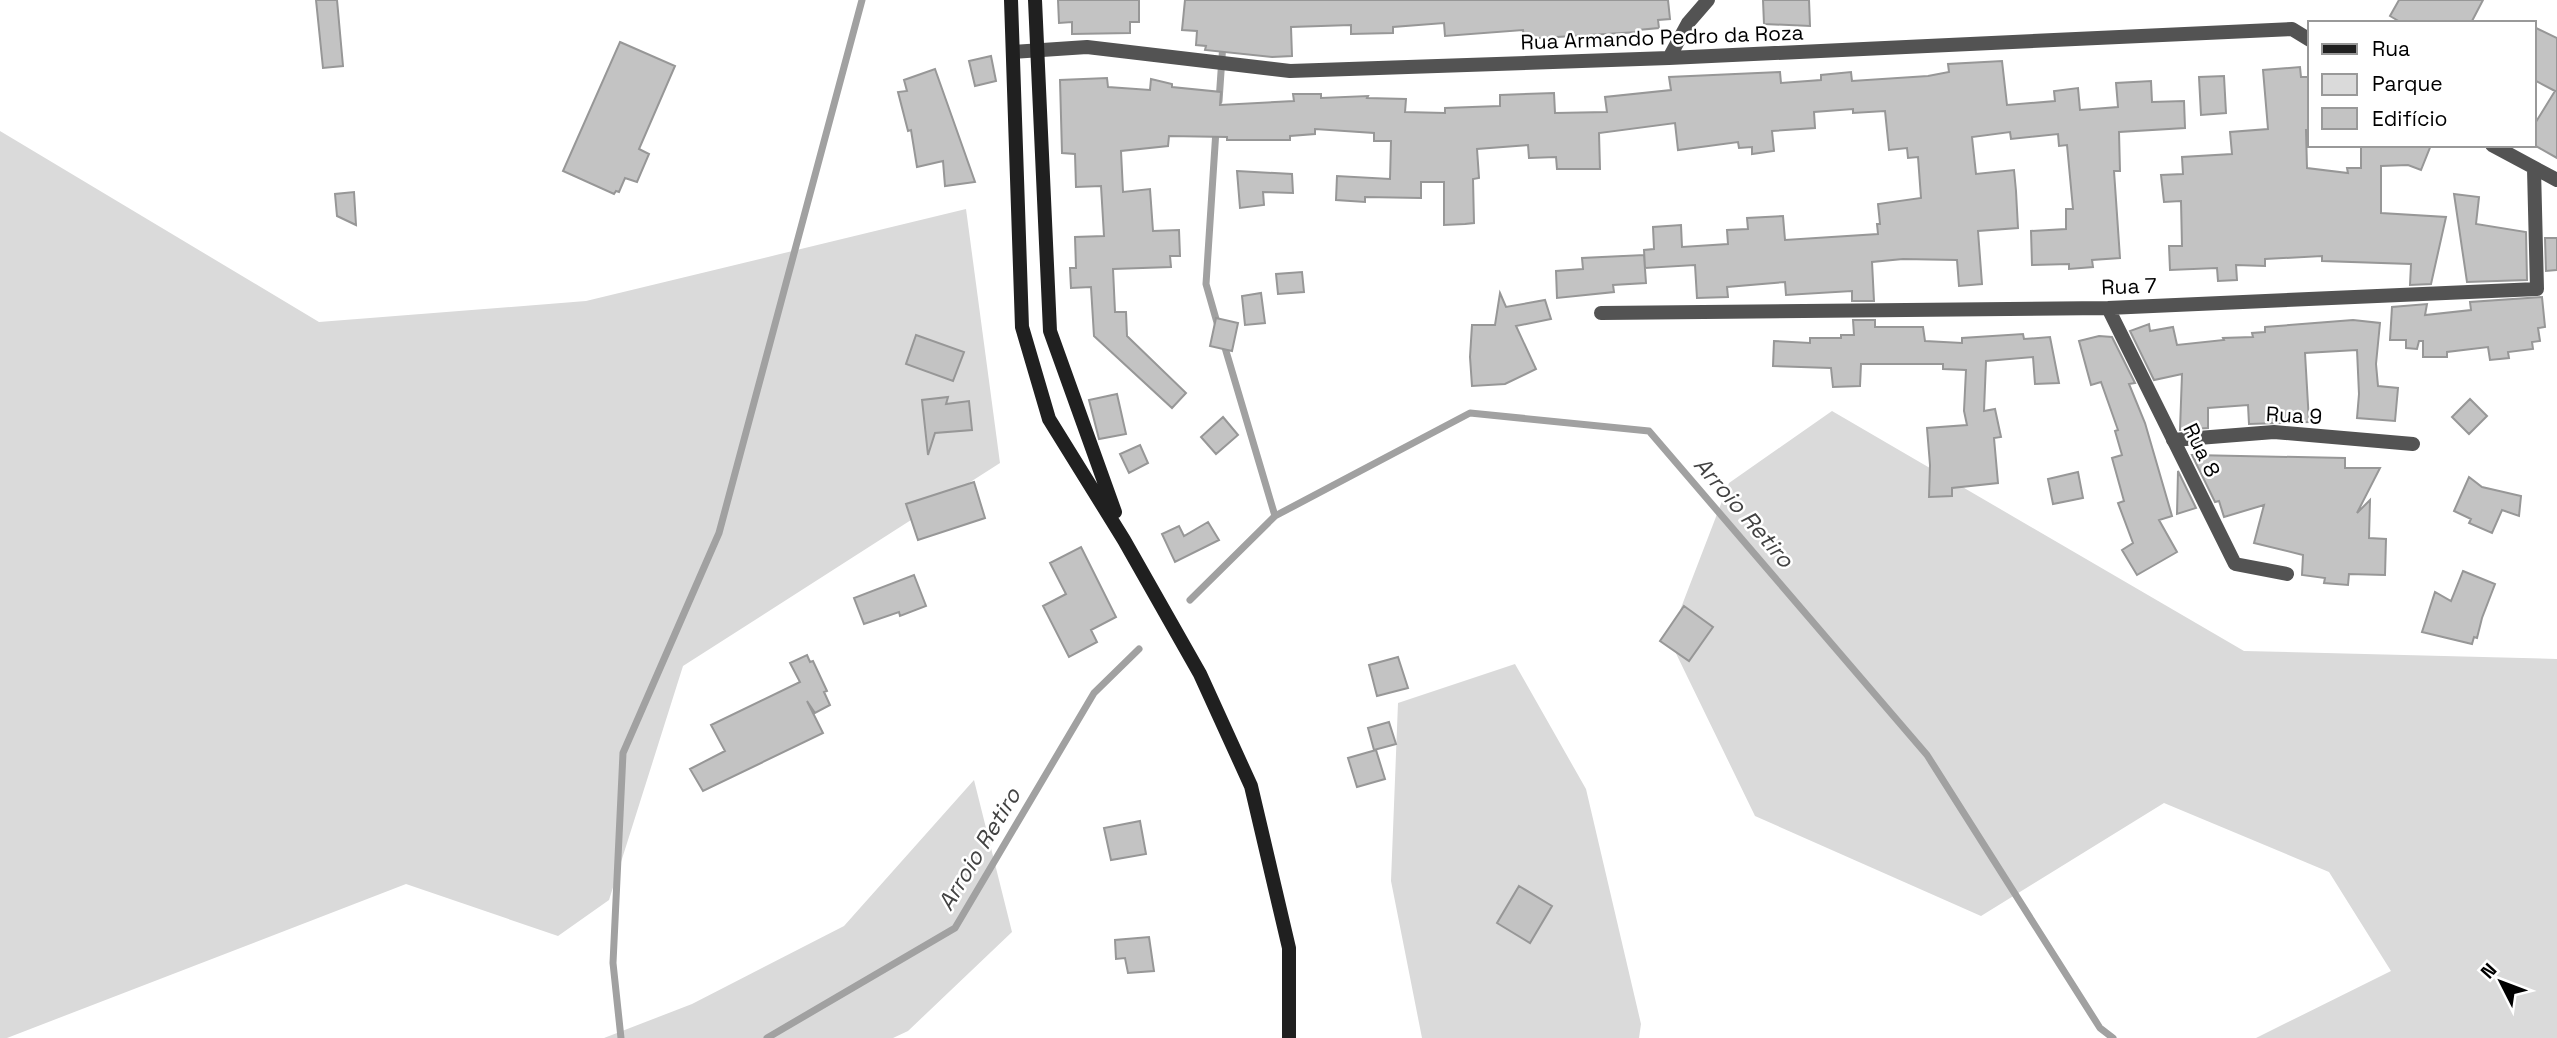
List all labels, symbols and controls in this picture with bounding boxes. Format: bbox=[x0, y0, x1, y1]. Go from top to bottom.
street label: Rua Armando Pedro da Roza bbox=[1520, 19, 1804, 55]
legend bbox=[2308, 21, 2536, 147]
text: Rua bbox=[2372, 35, 2410, 62]
text: Parque bbox=[2372, 70, 2443, 97]
text: Edifício bbox=[2372, 105, 2448, 132]
street label: Rua 7 bbox=[2101, 272, 2157, 300]
street label: Rua 9 bbox=[2265, 400, 2323, 430]
street label: Rua 8 bbox=[2177, 419, 2227, 481]
water label: Arroio Retiro bbox=[1687, 450, 1801, 574]
water label: Arroio Retiro bbox=[931, 782, 1028, 916]
north arrow bbox=[2466, 947, 2536, 1017]
text: N bbox=[2475, 958, 2502, 984]

